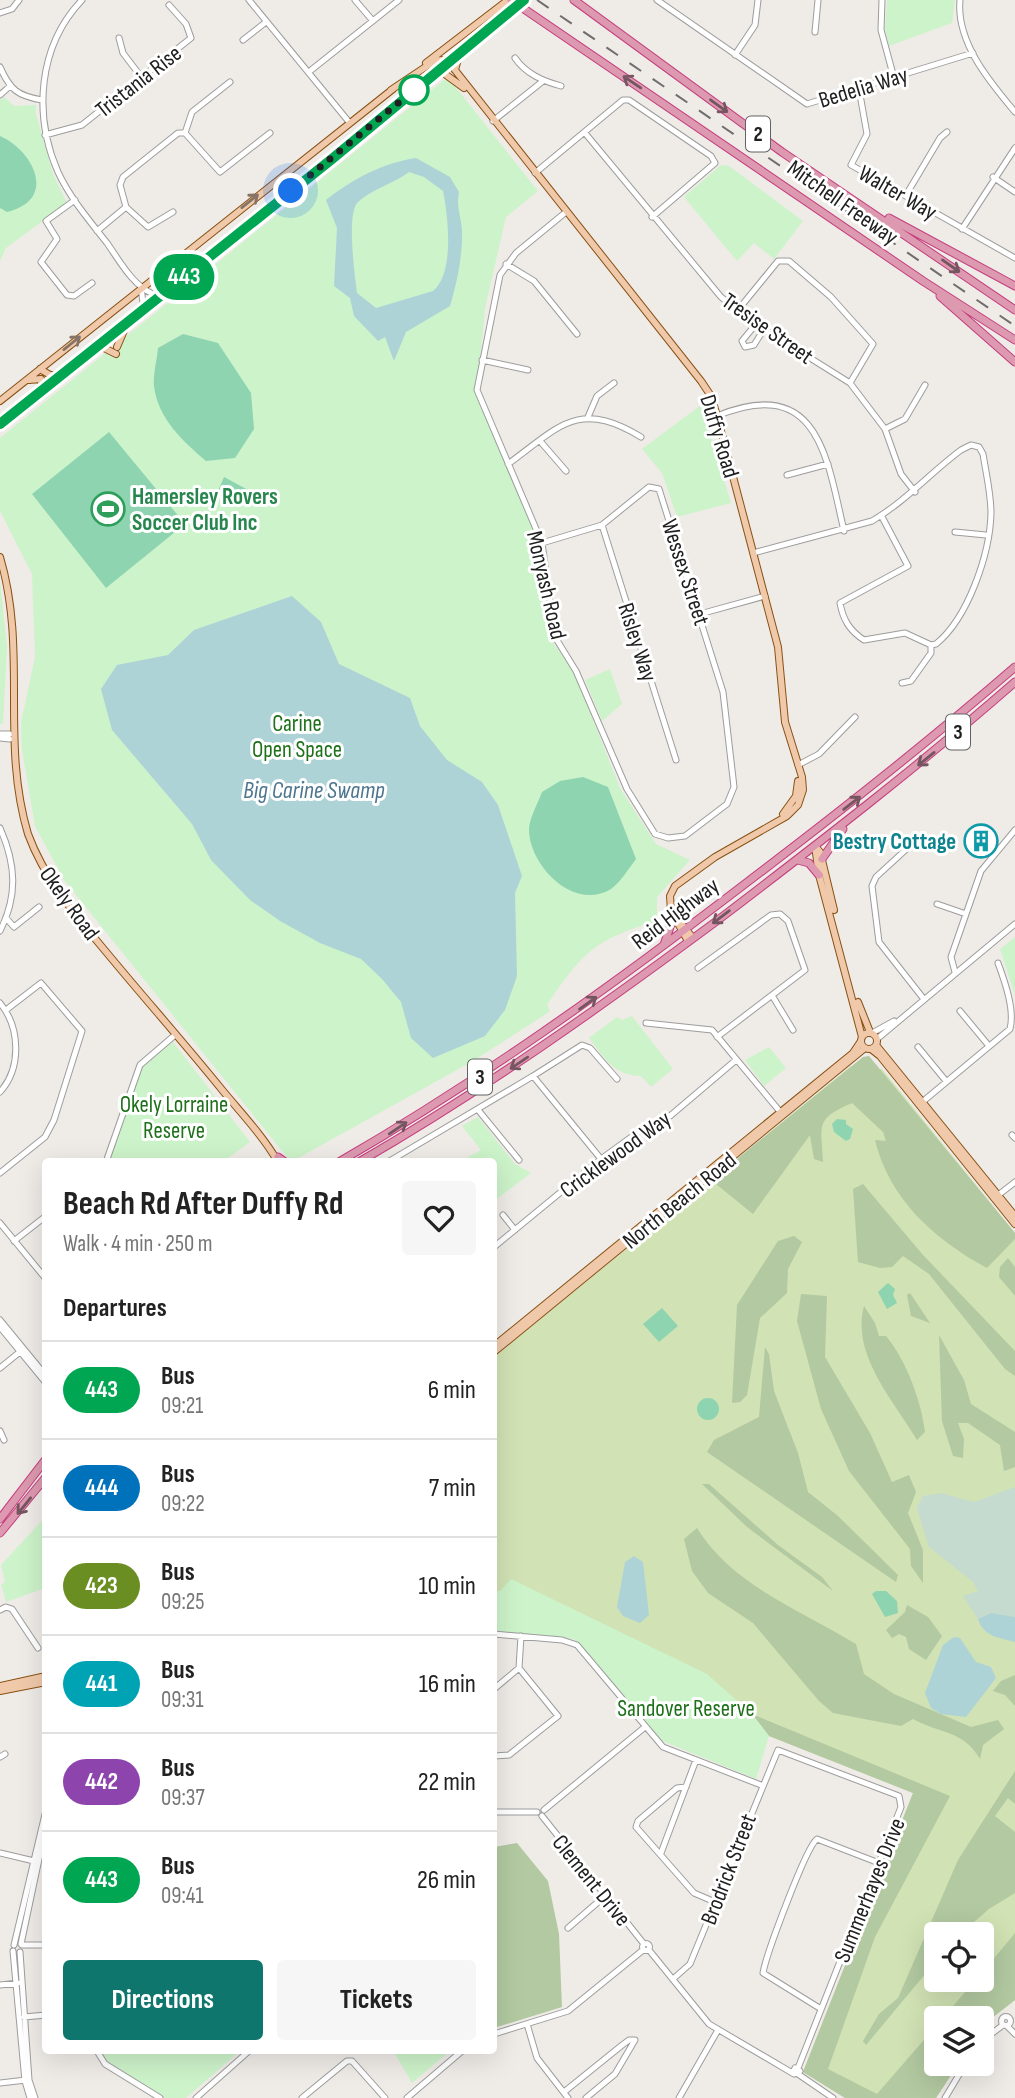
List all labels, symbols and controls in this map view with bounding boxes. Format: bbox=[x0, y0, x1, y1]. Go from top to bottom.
street label: Tristania Rise bbox=[90, 39, 187, 124]
street label: Bedelia Way bbox=[815, 61, 911, 115]
unlabelled marker bbox=[399, 75, 429, 105]
one-way arrow bbox=[623, 75, 642, 89]
one-way arrow bbox=[709, 99, 728, 113]
road number: 2 bbox=[746, 116, 770, 152]
street label: Mitchell Freeway bbox=[782, 154, 903, 251]
street label: Walter Way bbox=[853, 159, 942, 226]
your location bbox=[273, 173, 308, 208]
one-way arrow bbox=[240, 193, 258, 208]
line badge: 443 bbox=[144, 254, 224, 300]
one-way arrow bbox=[941, 259, 960, 273]
text: 443 bbox=[167, 262, 201, 291]
street label: Tresise Street bbox=[716, 287, 819, 370]
one-way arrow bbox=[63, 335, 81, 351]
street label: Duffy Road bbox=[693, 391, 745, 481]
place label: Hamersley Rovers Soccer Club Inc bbox=[132, 483, 278, 537]
sports icon: Hamersley Rovers Soccer Club Inc bbox=[89, 490, 127, 528]
street label: Wessex Street bbox=[655, 516, 715, 629]
street label: Monyash Road bbox=[520, 528, 572, 642]
street label: Risley Way bbox=[611, 599, 663, 685]
park label: Carine Open Space bbox=[252, 710, 342, 764]
road number: 3 bbox=[946, 714, 970, 750]
one-way arrow bbox=[918, 751, 936, 767]
water label: Big Carine Swamp bbox=[243, 776, 385, 805]
one-way arrow bbox=[843, 795, 861, 810]
building icon: Bestry Cottage bbox=[962, 822, 1000, 860]
place label: Bestry Cottage bbox=[833, 828, 956, 856]
street label: Okely Road bbox=[33, 861, 105, 946]
street label: Reid Highway bbox=[626, 872, 725, 956]
one-way arrow bbox=[712, 909, 731, 924]
one-way arrow bbox=[578, 996, 597, 1011]
one-way arrow bbox=[510, 1055, 529, 1070]
road number: 3 bbox=[468, 1060, 492, 1094]
park label: Okely Lorraine Reserve bbox=[120, 1091, 228, 1145]
street label: Cricklewood Way bbox=[555, 1105, 677, 1204]
one-way arrow bbox=[387, 1121, 407, 1135]
street label: North Beach Road bbox=[617, 1146, 742, 1255]
button: heart bbox=[402, 1181, 476, 1255]
text: Beach Rd After Duffy Rd bbox=[63, 1184, 343, 1224]
text: Walk · 4 min · 250 m bbox=[63, 1230, 213, 1258]
text: Departures bbox=[63, 1293, 167, 1324]
text: Bus bbox=[161, 1361, 195, 1392]
text: 443 bbox=[85, 1375, 118, 1404]
text: 6 min bbox=[428, 1375, 476, 1406]
text: 09:21 bbox=[161, 1392, 203, 1420]
text: Bus bbox=[161, 1459, 195, 1490]
text: 444 bbox=[85, 1473, 118, 1502]
text: 7 min bbox=[429, 1473, 476, 1504]
text: 09:22 bbox=[161, 1490, 205, 1518]
one-way arrow bbox=[16, 1496, 31, 1514]
text: Bus bbox=[161, 1557, 195, 1588]
text: 423 bbox=[85, 1571, 118, 1600]
text: 10 min bbox=[419, 1571, 476, 1602]
text: 09:25 bbox=[161, 1588, 205, 1616]
text: Bus bbox=[161, 1655, 195, 1686]
text: 441 bbox=[86, 1669, 117, 1698]
text: 16 min bbox=[419, 1669, 476, 1700]
text: 09:31 bbox=[161, 1686, 203, 1714]
park label: Sandover Reserve bbox=[617, 1695, 755, 1723]
text: Bus bbox=[161, 1753, 195, 1784]
text: 442 bbox=[85, 1767, 118, 1796]
text: 22 min bbox=[418, 1767, 476, 1798]
text: 09:37 bbox=[161, 1784, 205, 1812]
street label: Brodrick Street bbox=[695, 1810, 763, 1929]
street label: Summerhayes Drive bbox=[828, 1814, 912, 1967]
street label: Clement Drive bbox=[546, 1829, 637, 1932]
text: Bus bbox=[161, 1851, 195, 1882]
text: 443 bbox=[85, 1865, 118, 1894]
text: 26 min bbox=[417, 1865, 476, 1896]
text: 09:41 bbox=[161, 1882, 204, 1910]
map controls bbox=[924, 1922, 994, 2076]
button: locate bbox=[924, 1922, 994, 1992]
button: Directions bbox=[63, 1960, 263, 2040]
button: Tickets bbox=[277, 1960, 476, 2040]
button: layers bbox=[924, 2006, 994, 2076]

